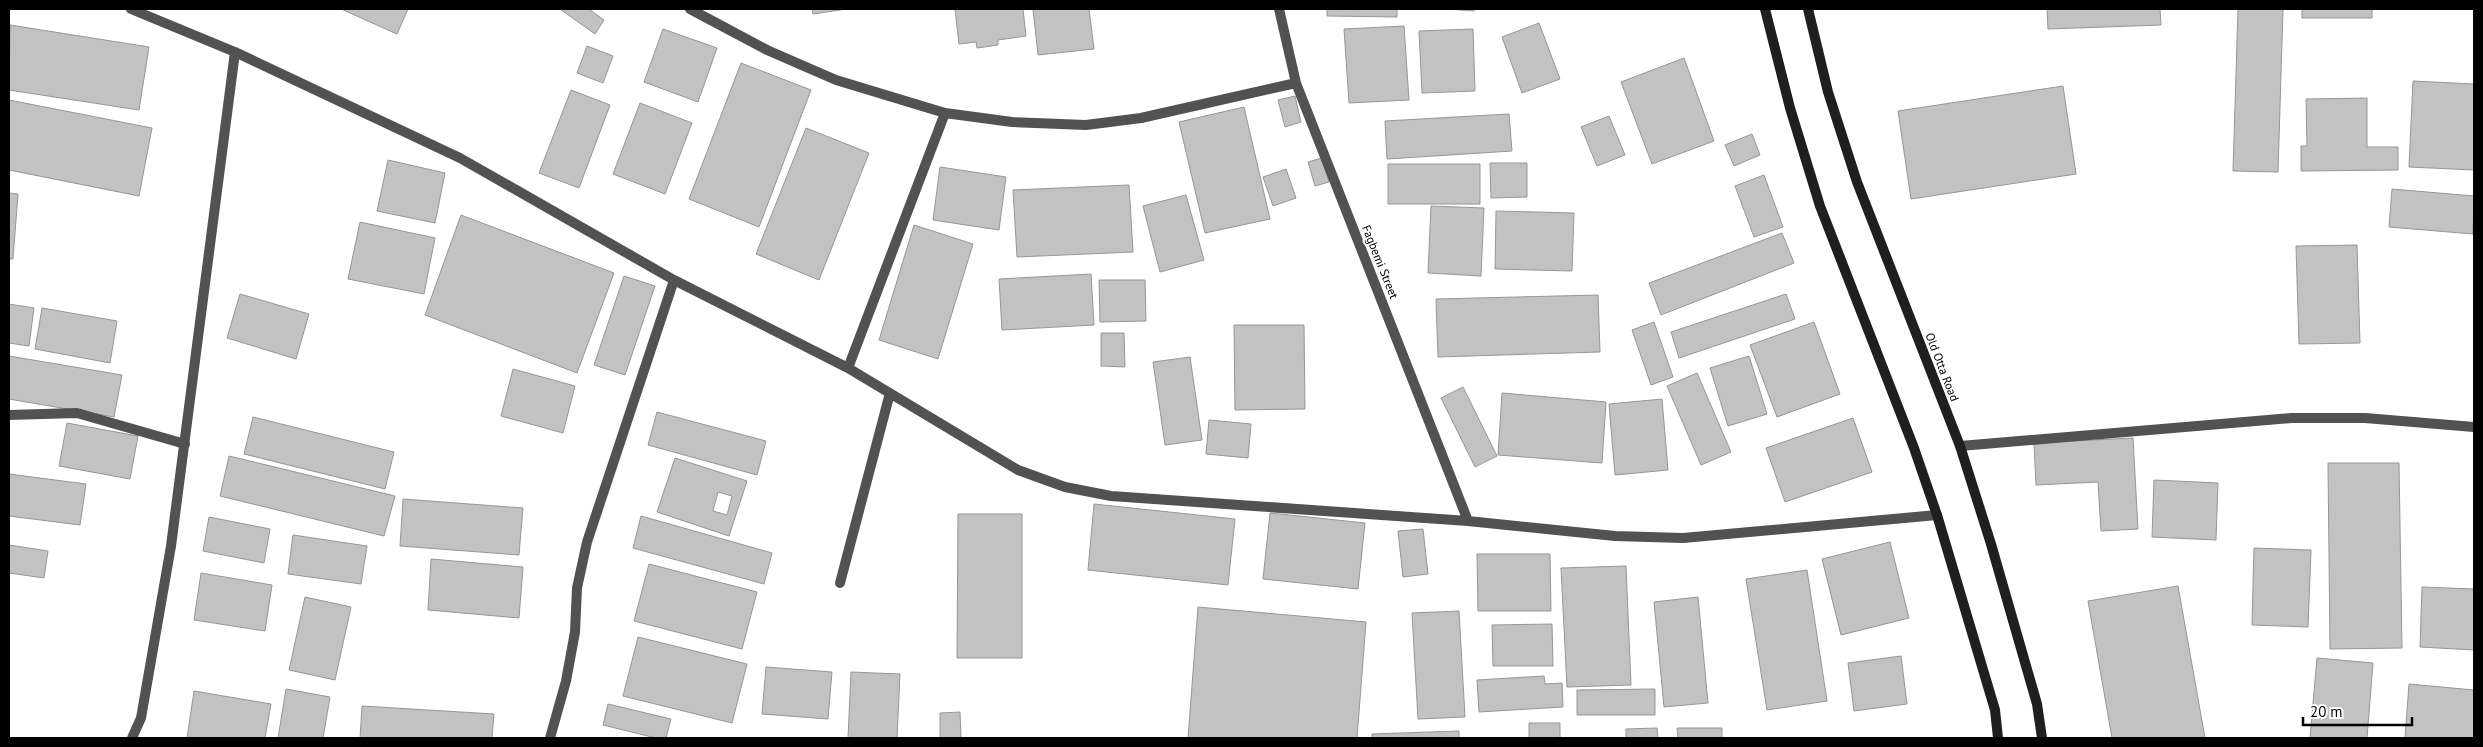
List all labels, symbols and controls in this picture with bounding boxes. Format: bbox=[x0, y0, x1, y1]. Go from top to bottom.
street label: Fagbemi Street bbox=[1359, 223, 1402, 301]
street label: Old Otta Road bbox=[1923, 330, 1962, 403]
scale bar bbox=[2303, 694, 2412, 726]
text: 20 m bbox=[2310, 702, 2343, 721]

